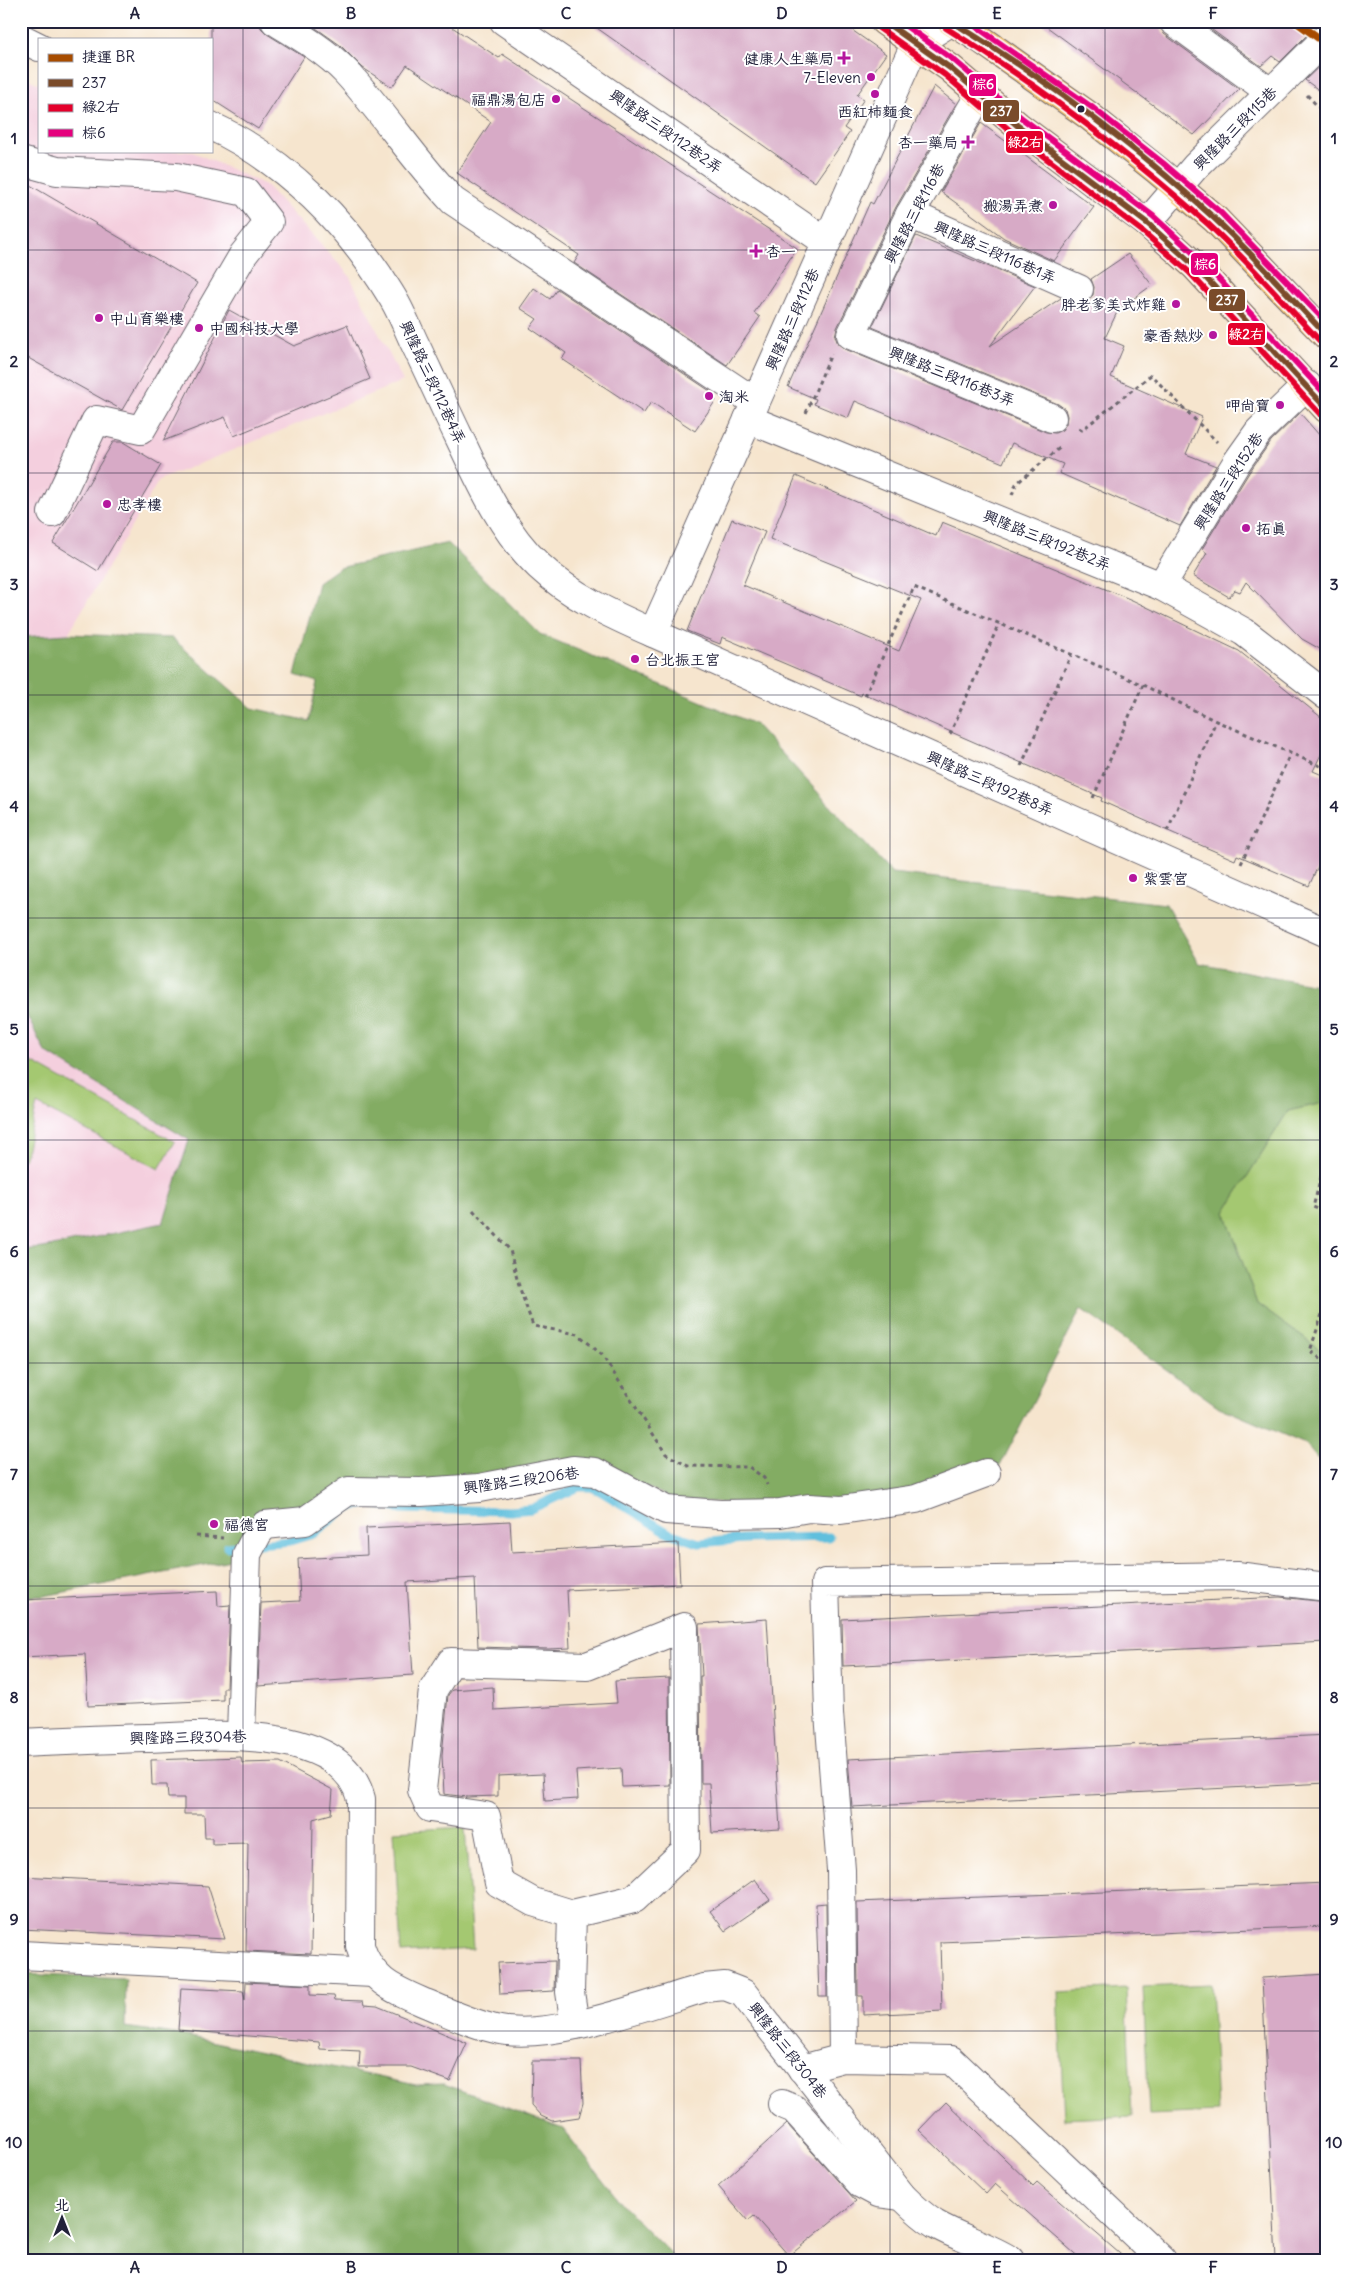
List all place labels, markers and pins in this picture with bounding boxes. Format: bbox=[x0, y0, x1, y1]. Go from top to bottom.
place label: 健康人生藥局 bbox=[744, 49, 834, 68]
marker: 健康人生藥局 bbox=[838, 52, 850, 64]
place label: 7-Eleven bbox=[803, 68, 861, 87]
marker: 7-Eleven bbox=[865, 71, 877, 83]
marker: 西紅柿麵食 bbox=[869, 88, 881, 100]
place label: 福鼎湯包店 bbox=[471, 90, 546, 109]
marker: 福鼎湯包店 bbox=[550, 93, 562, 105]
place label: 西紅柿麵食 bbox=[837, 102, 913, 121]
unlabelled marker bbox=[1076, 104, 1086, 114]
place label: 杏一藥局 bbox=[898, 133, 958, 152]
marker: 杏一藥局 bbox=[962, 136, 974, 148]
place label: 搬湯弄煮 bbox=[983, 196, 1043, 215]
marker: 搬湯弄煮 bbox=[1047, 199, 1059, 211]
place label: 杏一 bbox=[766, 242, 796, 261]
marker: 杏一 bbox=[750, 245, 762, 257]
place label: 胖老爹美式炸雞 bbox=[1061, 295, 1166, 314]
marker: 胖老爹美式炸雞 bbox=[1170, 298, 1182, 310]
place label: 中山育樂樓 bbox=[109, 309, 184, 328]
marker: 中山育樂樓 bbox=[93, 312, 105, 324]
place label: 中國科技大學 bbox=[209, 319, 299, 338]
marker: 中國科技大學 bbox=[193, 322, 205, 334]
place label: 豪香熱炒 bbox=[1143, 326, 1203, 345]
marker: 豪香熱炒 bbox=[1207, 329, 1219, 341]
place label: 淘米 bbox=[719, 387, 749, 406]
marker: 淘米 bbox=[703, 390, 715, 402]
place label: 呷尚寶 bbox=[1225, 396, 1270, 415]
marker: 呷尚寶 bbox=[1274, 399, 1286, 411]
place label: 忠孝樓 bbox=[117, 495, 162, 514]
marker: 忠孝樓 bbox=[101, 498, 113, 510]
place label: 拓真 bbox=[1256, 519, 1286, 538]
marker: 拓真 bbox=[1240, 522, 1252, 534]
place label: 台北振王宮 bbox=[645, 650, 720, 669]
marker: 台北振王宮 bbox=[629, 653, 641, 665]
place label: 紫雲宮 bbox=[1143, 869, 1188, 888]
marker: 紫雲宮 bbox=[1127, 872, 1139, 884]
place label: 福德宮 bbox=[224, 1515, 269, 1534]
marker: 福德宮 bbox=[208, 1518, 220, 1530]

